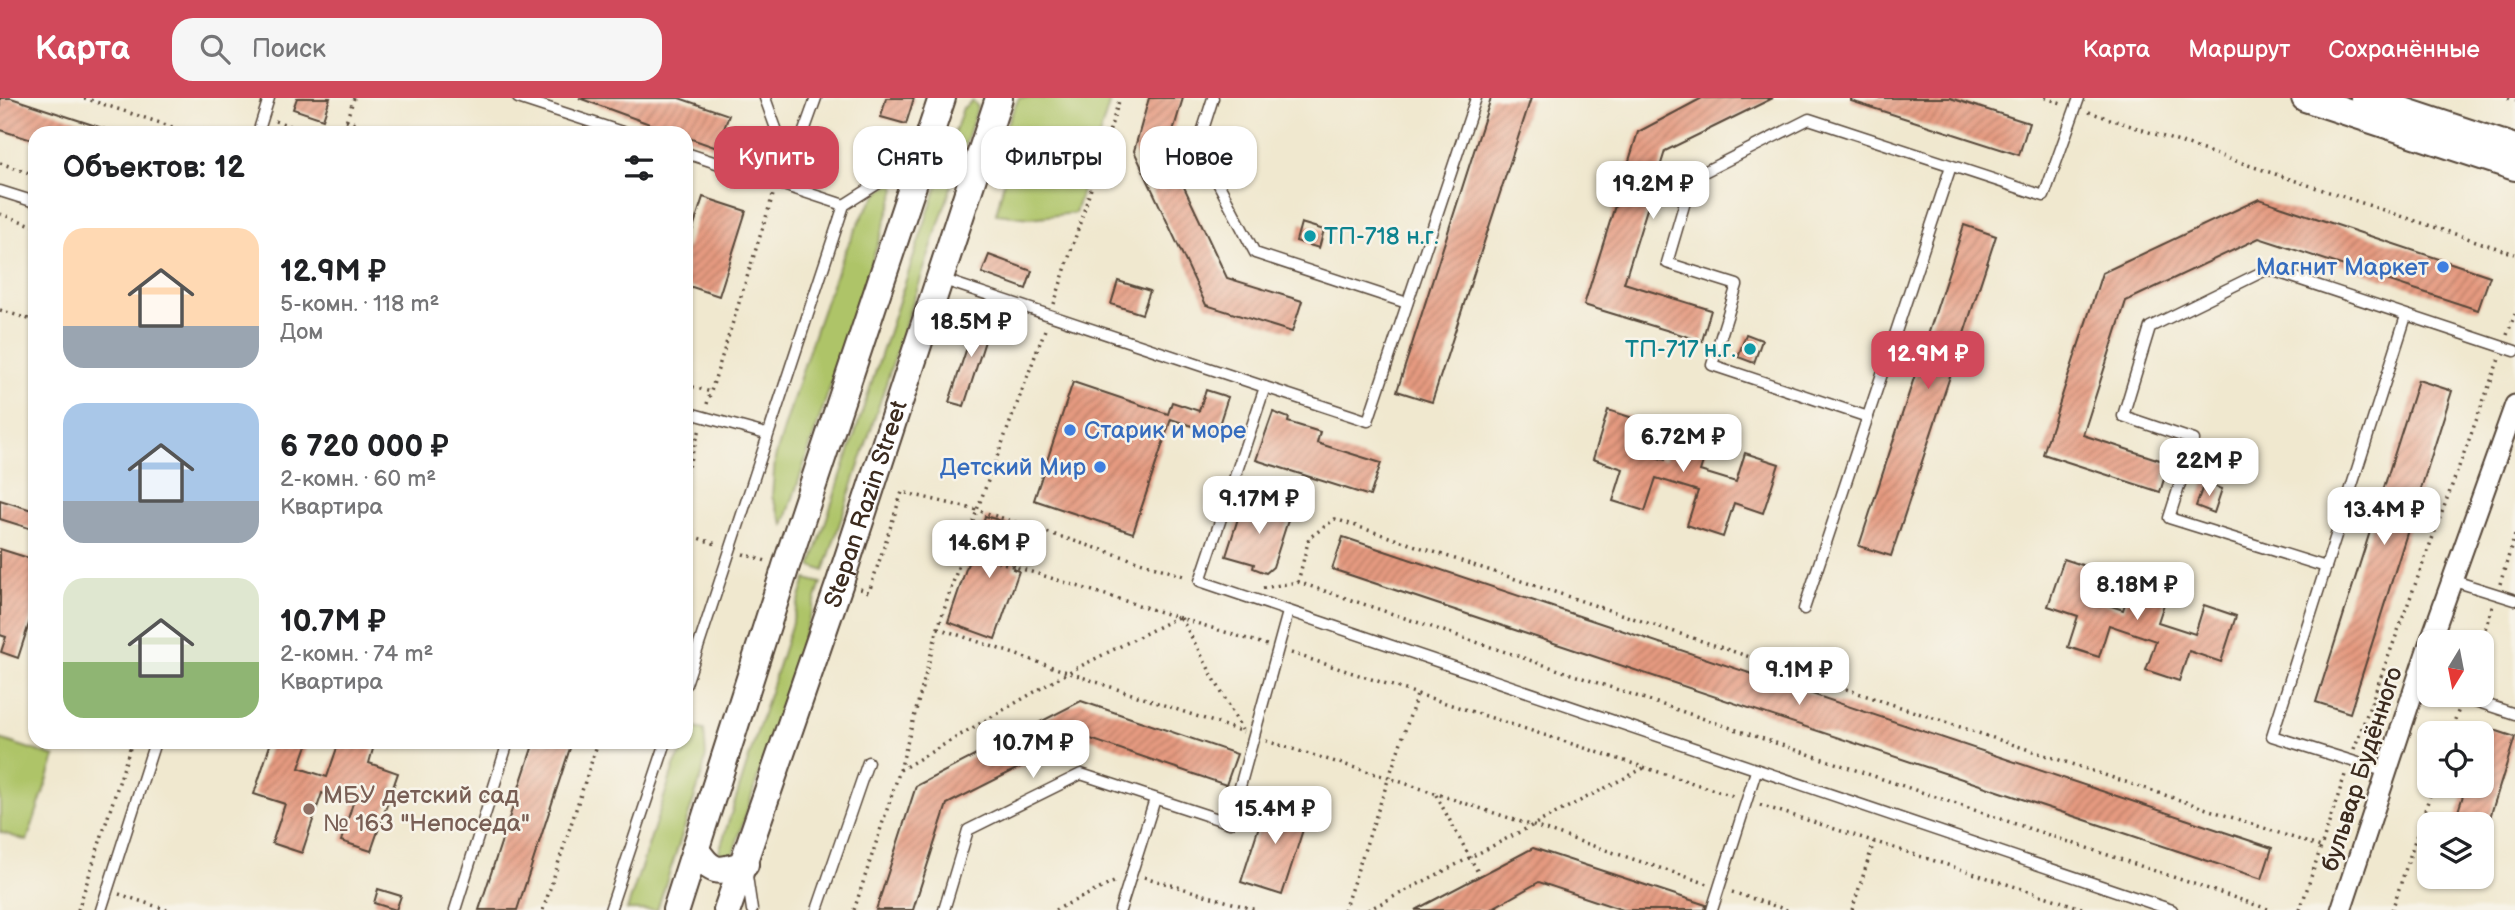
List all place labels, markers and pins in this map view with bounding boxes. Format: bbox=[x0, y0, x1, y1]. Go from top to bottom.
pin: 19.2M ₽ bbox=[1588, 162, 1718, 221]
place label: ТП-718 н.г. bbox=[1324, 222, 1439, 251]
marker: ТП-718 н.г. bbox=[1302, 228, 1318, 244]
place label: Магнит Маркет bbox=[2256, 253, 2429, 282]
marker: Магнит Маркет bbox=[2435, 259, 2451, 275]
pin: 18.5M ₽ bbox=[906, 300, 1036, 359]
pin: 12.9M ₽ bbox=[1863, 331, 1993, 391]
place label: ТП-717 н.г. bbox=[1625, 335, 1736, 364]
marker: ТП-717 н.г. bbox=[1742, 341, 1758, 357]
pin: 6.72M ₽ bbox=[1618, 414, 1748, 474]
place label: Старик и море bbox=[1084, 416, 1246, 445]
marker: Старик и море bbox=[1062, 422, 1078, 438]
pin: 22M ₽ bbox=[2160, 438, 2258, 498]
place label: Детский Мир bbox=[940, 453, 1086, 482]
marker: Детский Мир bbox=[1092, 459, 1108, 475]
pin: 9.17M ₽ bbox=[1194, 476, 1324, 536]
pin: 13.4M ₽ bbox=[2319, 488, 2449, 547]
pin: 14.6M ₽ bbox=[924, 520, 1054, 580]
pin: 8.18M ₽ bbox=[2072, 562, 2202, 622]
pin: 9.1M ₽ bbox=[1742, 648, 1856, 707]
pin: 10.7M ₽ bbox=[968, 720, 1098, 780]
place label: МБУ детский сад № 163 "Непоседа" bbox=[323, 781, 530, 838]
pin: 15.4M ₽ bbox=[1210, 786, 1340, 846]
marker: МБУ детский сад № 163 "Непоседа" bbox=[301, 801, 317, 817]

